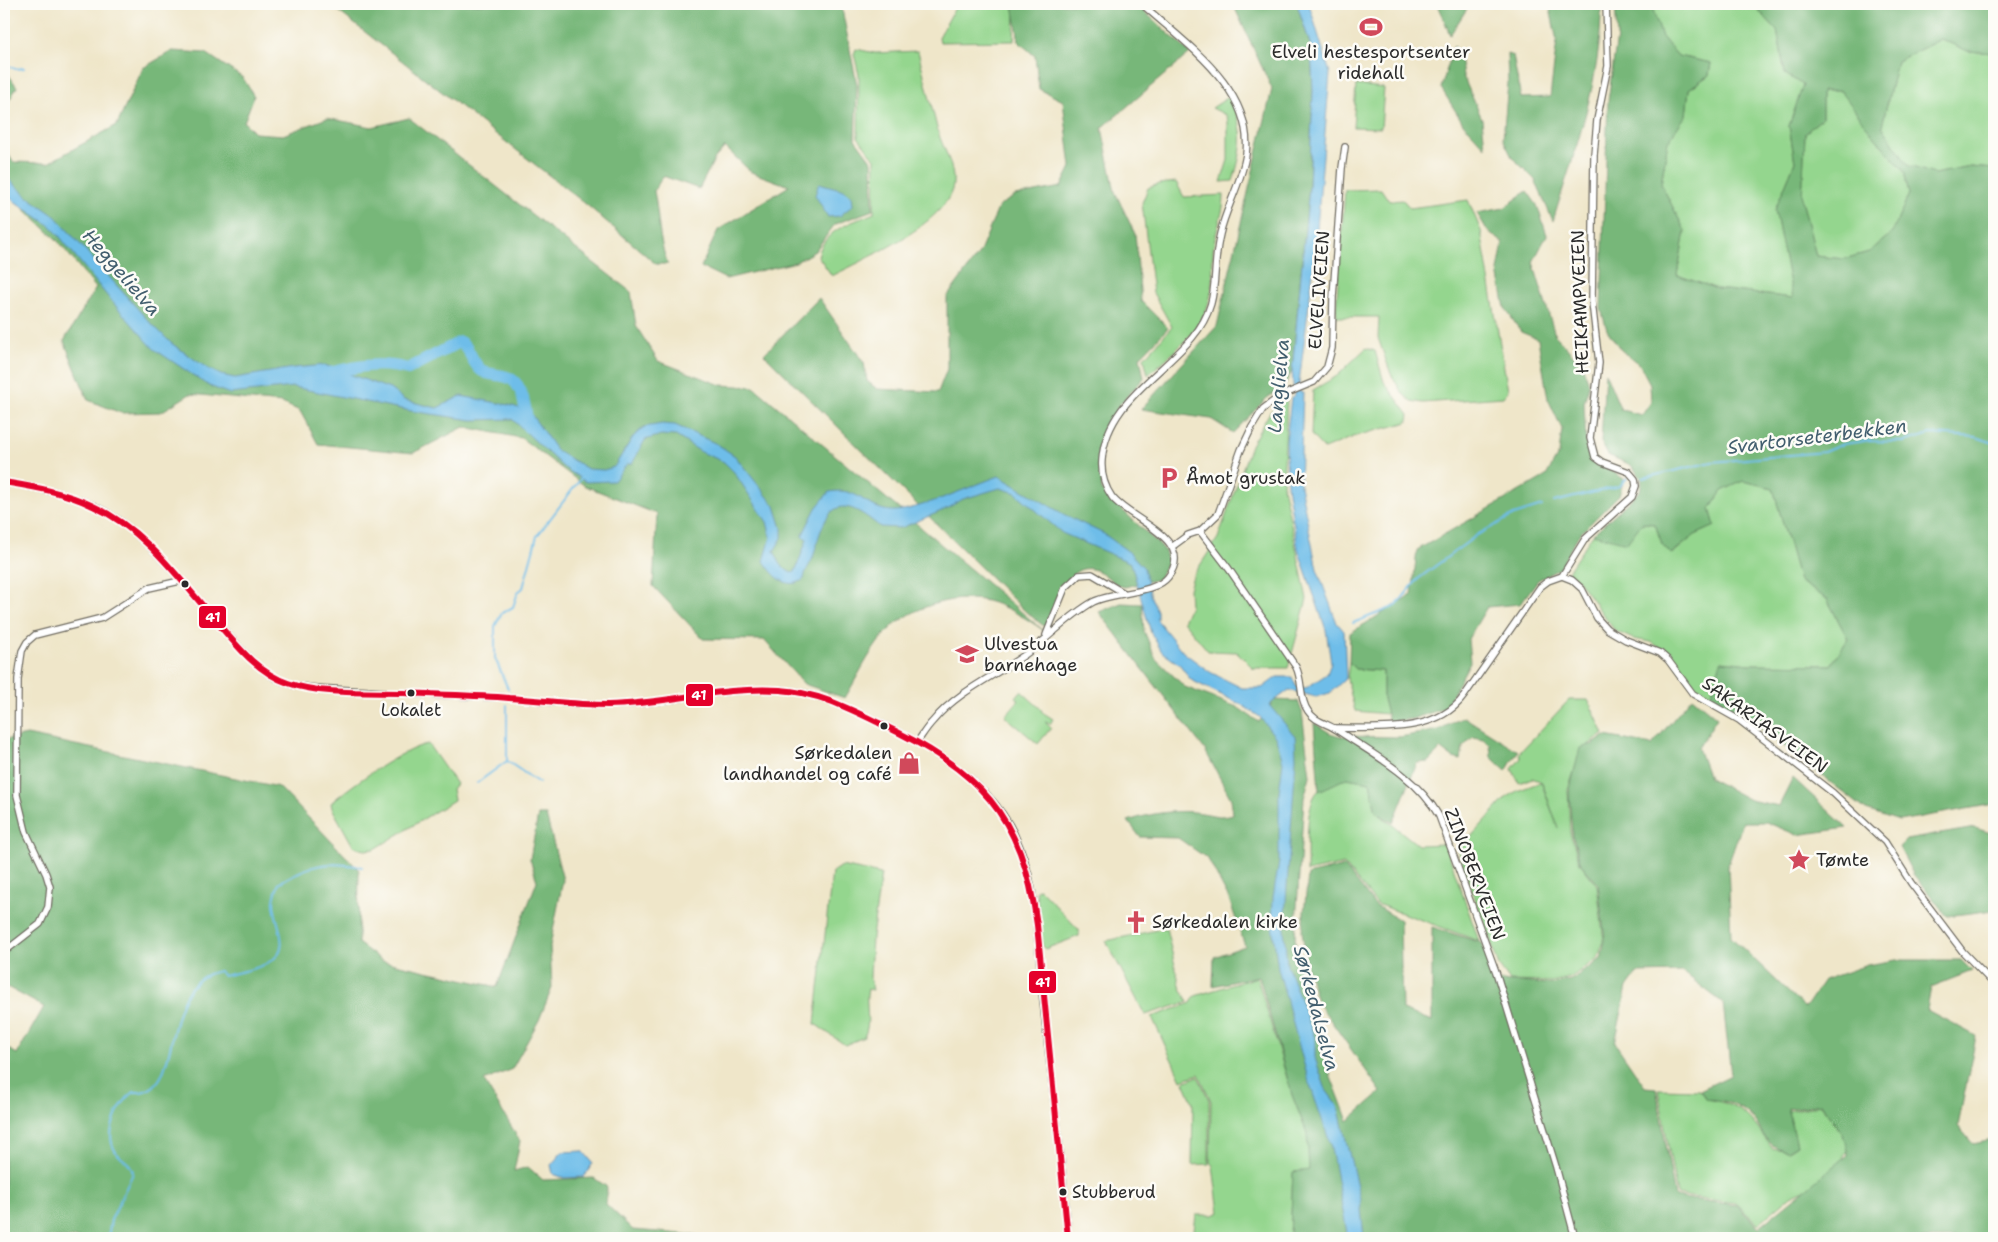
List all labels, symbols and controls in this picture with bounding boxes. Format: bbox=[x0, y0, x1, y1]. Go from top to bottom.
sports icon: Elveli hestesportsenter ridehall bbox=[1358, 14, 1384, 40]
place label: Elveli hestesportsenter ridehall bbox=[1271, 40, 1471, 85]
water label: Heggelielva bbox=[77, 224, 166, 321]
street label: ELVELIVEIEN bbox=[1303, 230, 1335, 350]
street label: HEIKAMPVEIEN bbox=[1565, 230, 1595, 374]
water label: Langlielva bbox=[1262, 338, 1295, 434]
water label: Svartorseterbekken bbox=[1726, 413, 1908, 460]
parking icon: Åmot grustak bbox=[1156, 465, 1182, 491]
place label: Åmot grustak bbox=[1186, 466, 1306, 490]
unlabelled marker bbox=[180, 579, 190, 589]
line badge: 41 bbox=[198, 605, 227, 629]
text: 41 bbox=[205, 608, 221, 626]
place label: Ulvestua barnehage bbox=[984, 632, 1077, 677]
school or university icon: Ulvestua barnehage bbox=[954, 641, 980, 667]
street label: SAKARIASVEIEN bbox=[1697, 671, 1833, 779]
line badge: 41 bbox=[685, 683, 714, 707]
text: 41 bbox=[691, 686, 707, 704]
marker: Lokalet bbox=[406, 688, 416, 698]
place label: Lokalet bbox=[381, 699, 441, 721]
unlabelled marker bbox=[879, 721, 889, 731]
place label: Sørkedalen landhandel og café bbox=[723, 741, 892, 786]
shop icon: Sørkedalen landhandel og café bbox=[896, 750, 922, 776]
street label: ZINOBERVEIEN bbox=[1439, 804, 1511, 944]
place icon: Tømte bbox=[1786, 847, 1812, 873]
place label: Tømte bbox=[1816, 848, 1869, 872]
church icon: Sørkedalen kirke bbox=[1123, 909, 1149, 935]
place label: Sørkedalen kirke bbox=[1152, 910, 1298, 934]
water label: Sørkedalselva bbox=[1288, 942, 1345, 1074]
line badge: 41 bbox=[1028, 970, 1057, 994]
text: 41 bbox=[1035, 973, 1051, 991]
place label: Stubberud bbox=[1072, 1181, 1156, 1203]
marker: Stubberud bbox=[1058, 1187, 1068, 1197]

